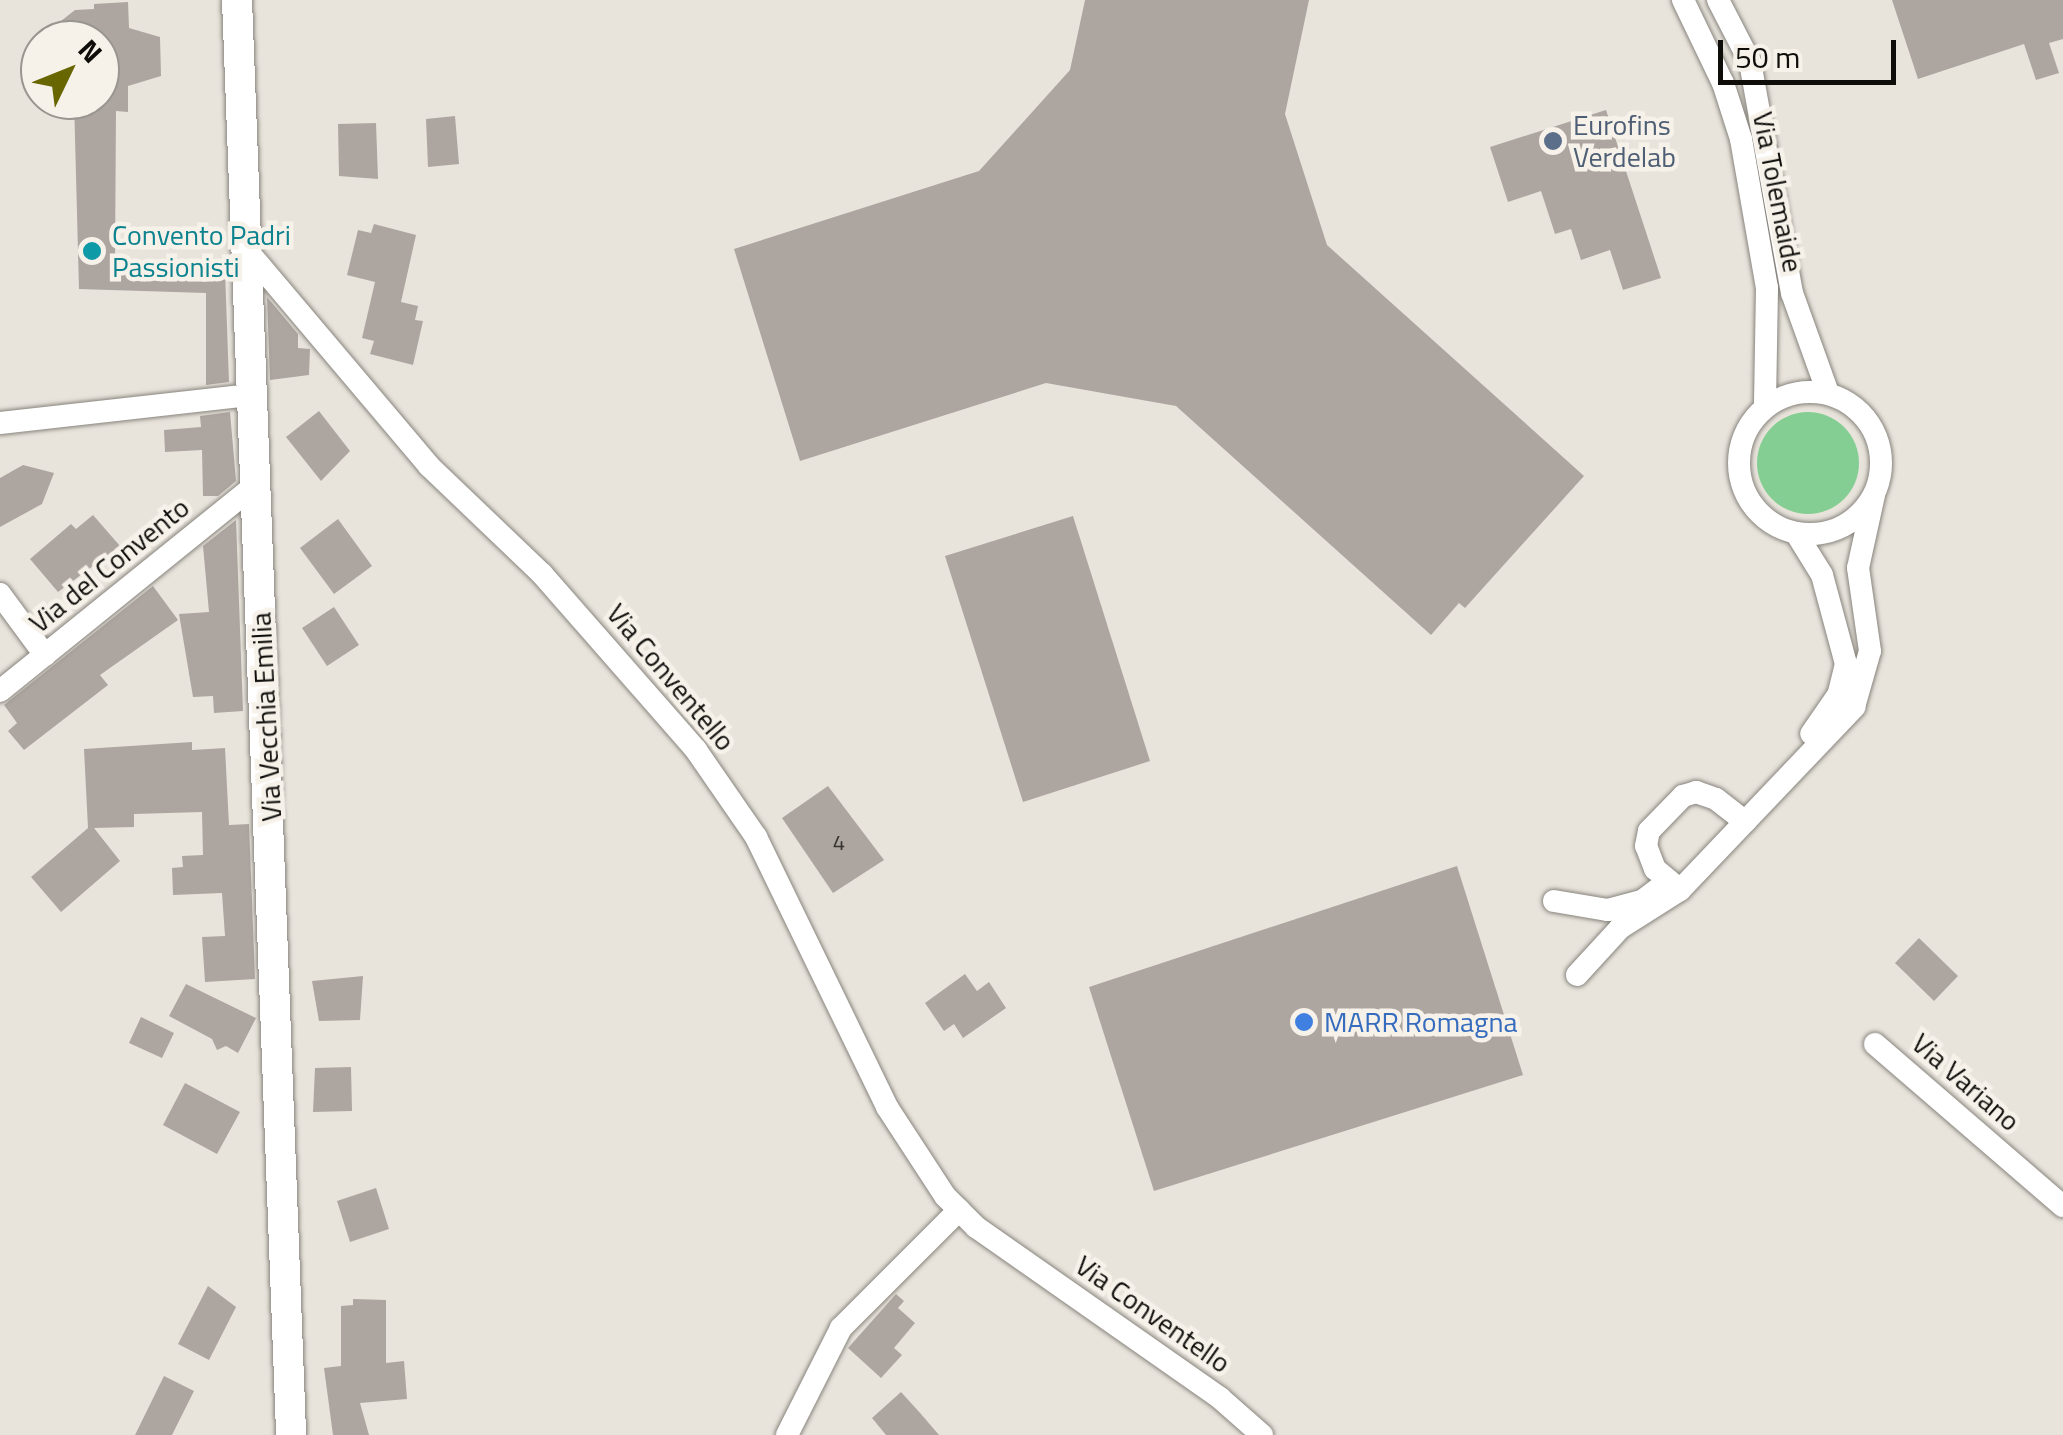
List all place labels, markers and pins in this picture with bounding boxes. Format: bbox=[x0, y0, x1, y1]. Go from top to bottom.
place label: Eurofins Verdelab bbox=[1573, 108, 1676, 174]
marker: Eurofins Verdelab bbox=[1542, 130, 1564, 152]
place label: Convento Padri Passionisti bbox=[112, 218, 291, 284]
marker: Convento Padri Passionisti bbox=[81, 240, 103, 262]
place label: MARR Romagna bbox=[1324, 1005, 1518, 1039]
marker: MARR Romagna bbox=[1293, 1011, 1315, 1033]

